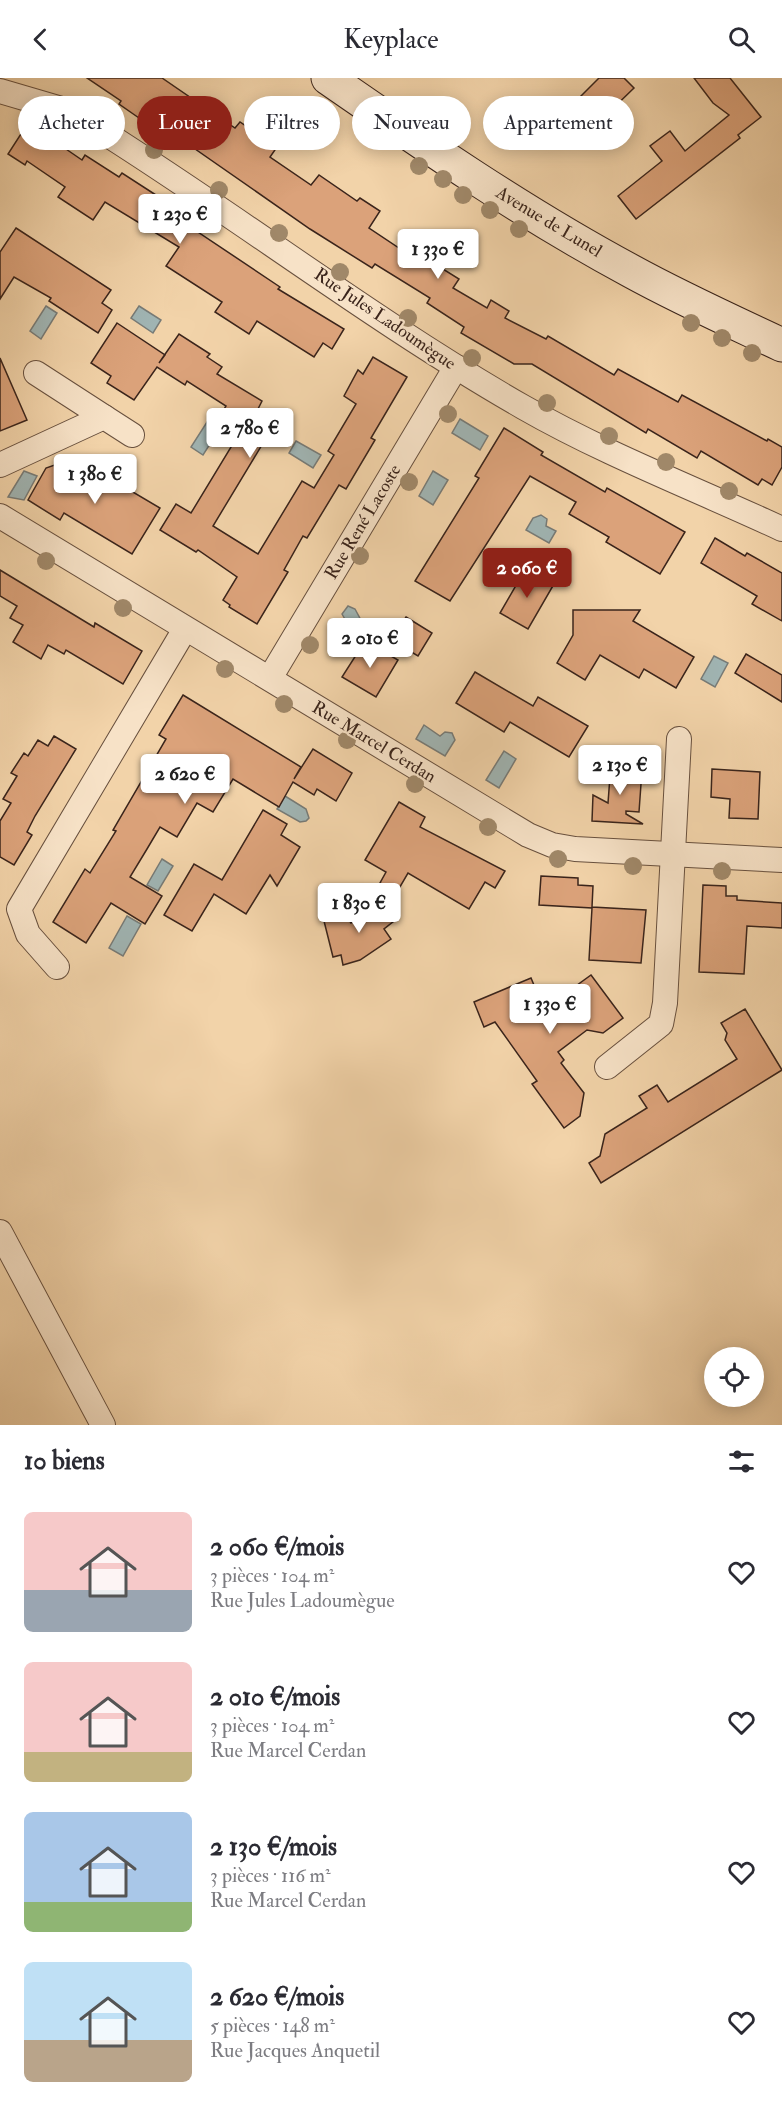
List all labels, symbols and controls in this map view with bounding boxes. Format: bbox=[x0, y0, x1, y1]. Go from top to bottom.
icon: back bbox=[24, 23, 57, 56]
text: Keyplace bbox=[343, 23, 439, 56]
icon: search bbox=[725, 23, 758, 56]
chip: Acheter bbox=[18, 96, 125, 150]
chip: Louer bbox=[137, 96, 232, 150]
chip: Filtres bbox=[244, 96, 340, 150]
chip: Nouveau bbox=[352, 96, 471, 150]
chip: Appartement bbox=[483, 96, 634, 150]
street label: Avenue de Lunel bbox=[491, 181, 607, 263]
pin: 1 230 € bbox=[125, 194, 235, 245]
text: 1 230 € bbox=[152, 201, 208, 226]
pin: 1 330 € bbox=[383, 229, 493, 280]
text: 1 330 € bbox=[412, 236, 464, 261]
street label: Rue Jules Ladoumègue bbox=[310, 263, 461, 375]
pin: 2 780 € bbox=[195, 408, 305, 459]
text: 2 780 € bbox=[220, 415, 280, 440]
pin: 1 380 € bbox=[40, 454, 150, 505]
street label: Rue René Lacoste bbox=[320, 460, 407, 584]
text: 1 380 € bbox=[68, 461, 122, 486]
pin: 2 060 € bbox=[472, 548, 582, 599]
text: 2 060 € bbox=[497, 555, 557, 580]
pin: 2 010 € bbox=[315, 618, 425, 669]
text: 2 010 € bbox=[341, 625, 399, 650]
street label: Rue Marcel Cerdan bbox=[308, 696, 440, 788]
pin: 2 130 € bbox=[565, 745, 675, 796]
text: 2 130 € bbox=[592, 752, 648, 777]
pin: 2 620 € bbox=[130, 754, 240, 805]
text: 2 620 € bbox=[155, 761, 215, 786]
pin: 1 830 € bbox=[304, 883, 414, 934]
text: 1 830 € bbox=[332, 890, 386, 915]
pin: 1 330 € bbox=[495, 984, 605, 1035]
text: 1 330 € bbox=[524, 991, 576, 1016]
map controls bbox=[704, 1347, 764, 1407]
button: locate bbox=[704, 1347, 764, 1407]
text: 10 biens bbox=[24, 1445, 105, 1477]
icon: filters bbox=[725, 1445, 758, 1478]
text: 2 060 €/mois bbox=[210, 1531, 344, 1563]
icon: home bbox=[72, 1536, 144, 1608]
icon: heart bbox=[725, 1556, 758, 1589]
text: 3 pièces · 104 m² bbox=[210, 1563, 334, 1588]
text: Rue Jules Ladoumègue bbox=[210, 1588, 395, 1613]
text: 2 010 €/mois bbox=[210, 1681, 340, 1713]
icon: home bbox=[72, 1686, 144, 1758]
icon: heart bbox=[725, 1706, 758, 1739]
text: 3 pièces · 104 m² bbox=[210, 1713, 334, 1738]
text: Rue Marcel Cerdan bbox=[210, 1738, 366, 1763]
text: 2 130 €/mois bbox=[210, 1831, 337, 1863]
icon: home bbox=[72, 1836, 144, 1908]
icon: heart bbox=[725, 1856, 758, 1889]
text: 3 pièces · 116 m² bbox=[210, 1863, 331, 1888]
text: Rue Marcel Cerdan bbox=[210, 1888, 366, 1913]
text: 2 620 €/mois bbox=[210, 1981, 344, 2013]
icon: home bbox=[72, 1986, 144, 2058]
icon: heart bbox=[725, 2006, 758, 2039]
text: 5 pièces · 148 m² bbox=[210, 2013, 335, 2038]
text: Rue Jacques Anquetil bbox=[210, 2038, 380, 2063]

